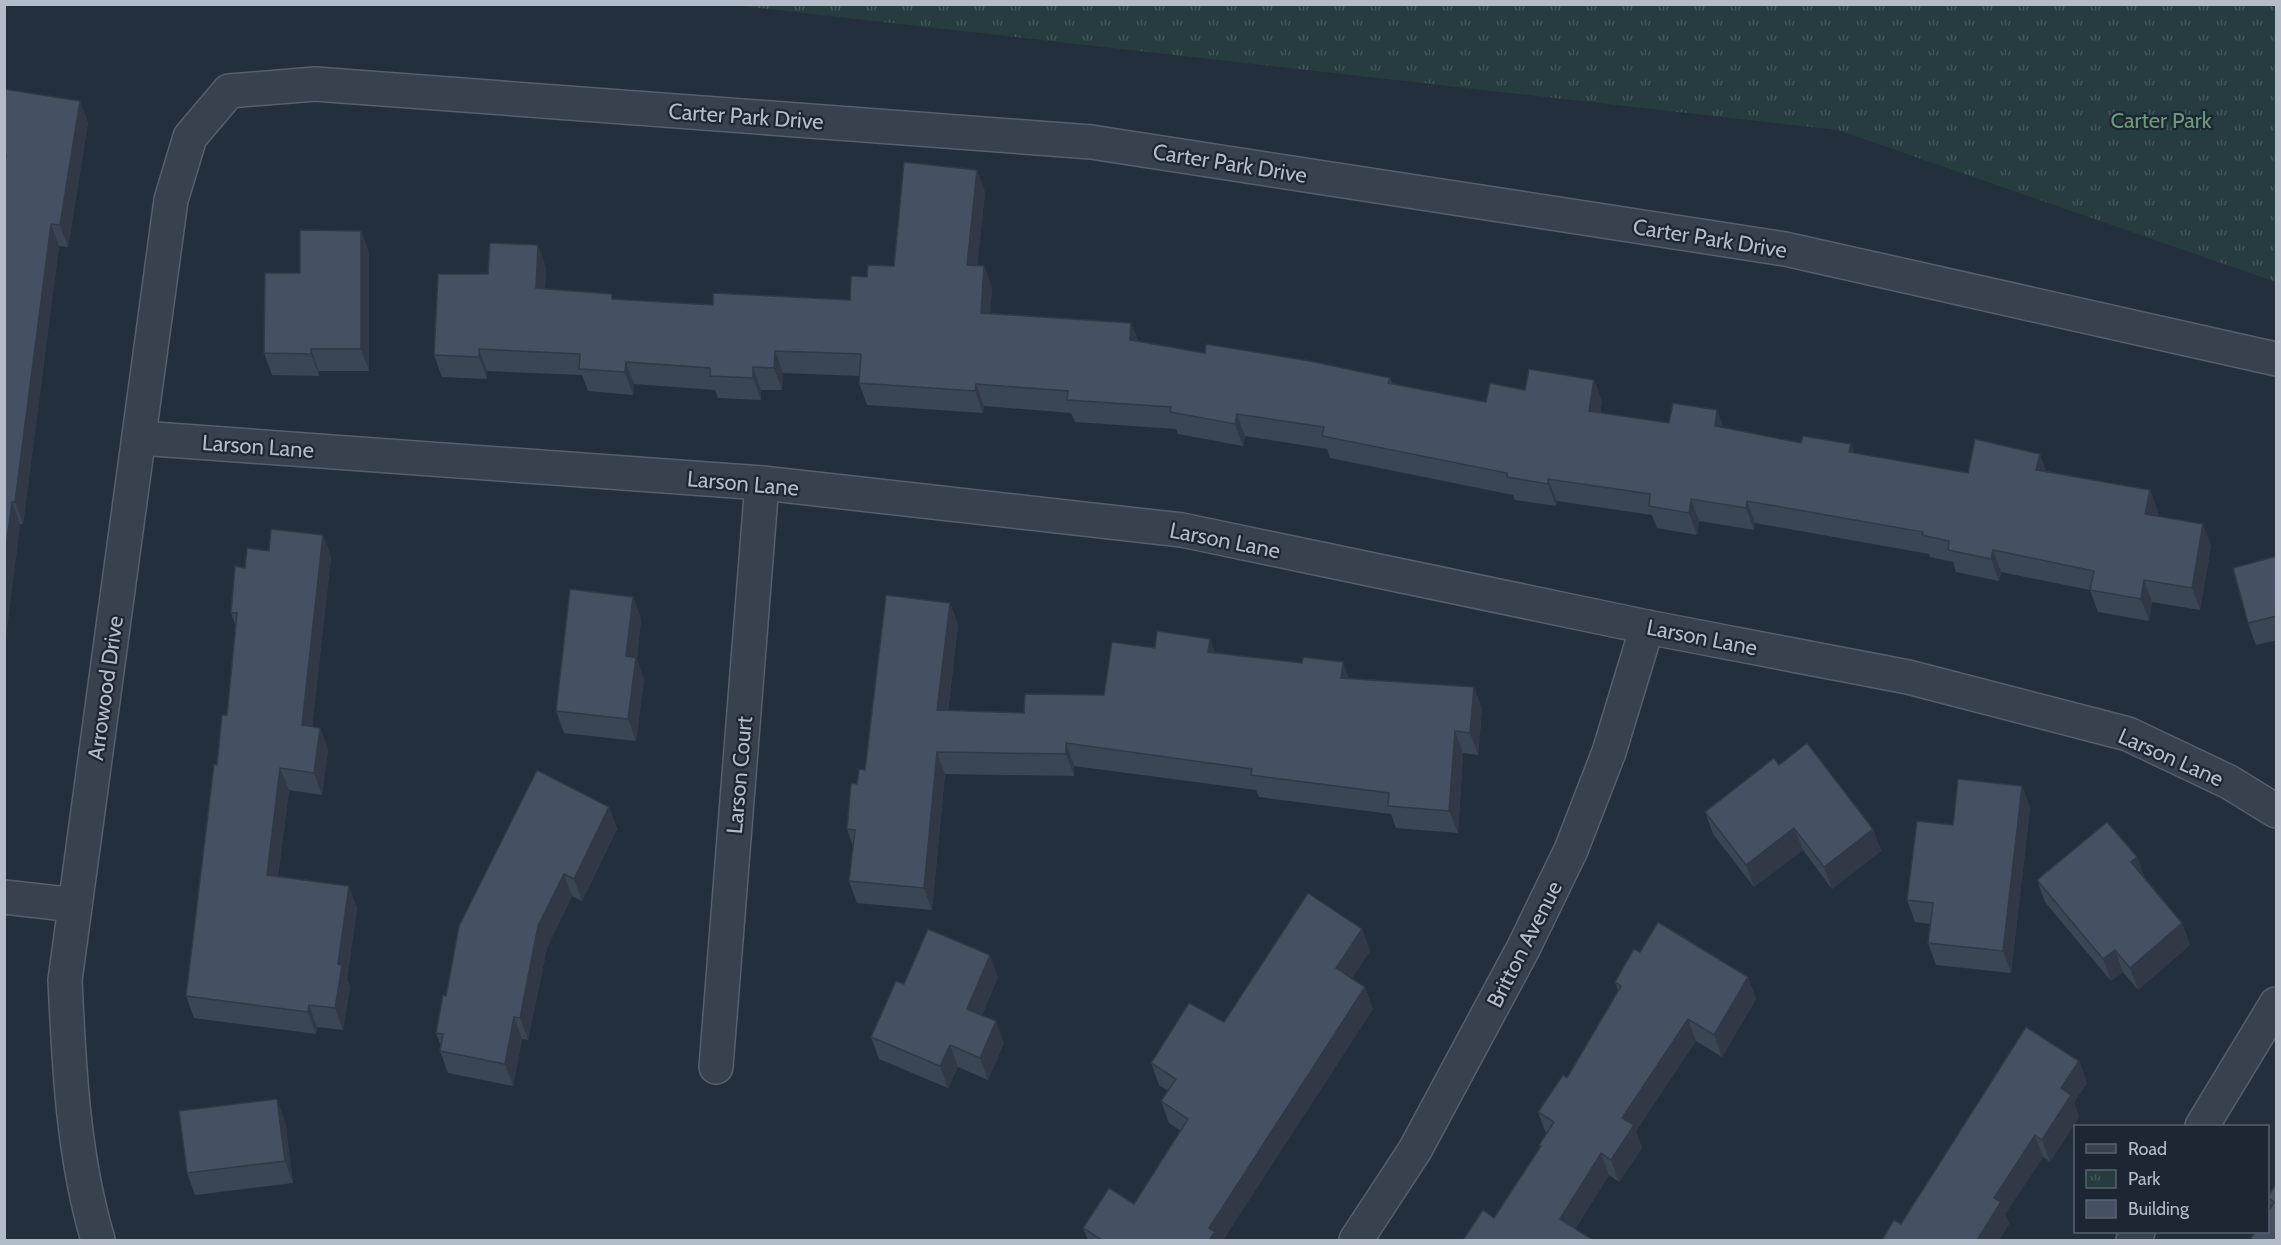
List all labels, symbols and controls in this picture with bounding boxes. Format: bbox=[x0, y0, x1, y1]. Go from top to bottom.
street label: Carter Park Drive bbox=[667, 98, 824, 135]
park label: Carter Park bbox=[2110, 107, 2212, 134]
street label: Carter Park Drive bbox=[1151, 138, 1309, 189]
street label: Carter Park Drive bbox=[1631, 213, 1789, 264]
street label: Larson Lane bbox=[201, 429, 315, 464]
street label: Larson Lane bbox=[686, 465, 800, 502]
street label: Larson Lane bbox=[1167, 517, 1283, 564]
street label: Arrowood Drive bbox=[82, 614, 129, 762]
street label: Larson Lane bbox=[1644, 614, 1760, 661]
street label: Larson Court bbox=[721, 714, 758, 835]
street label: Larson Lane bbox=[2114, 722, 2228, 793]
street label: Britton Avenue bbox=[1481, 876, 1568, 1012]
legend bbox=[2074, 1125, 2269, 1233]
text: Road bbox=[2128, 1138, 2167, 1160]
text: Park bbox=[2128, 1168, 2161, 1190]
text: Building bbox=[2128, 1198, 2190, 1220]

